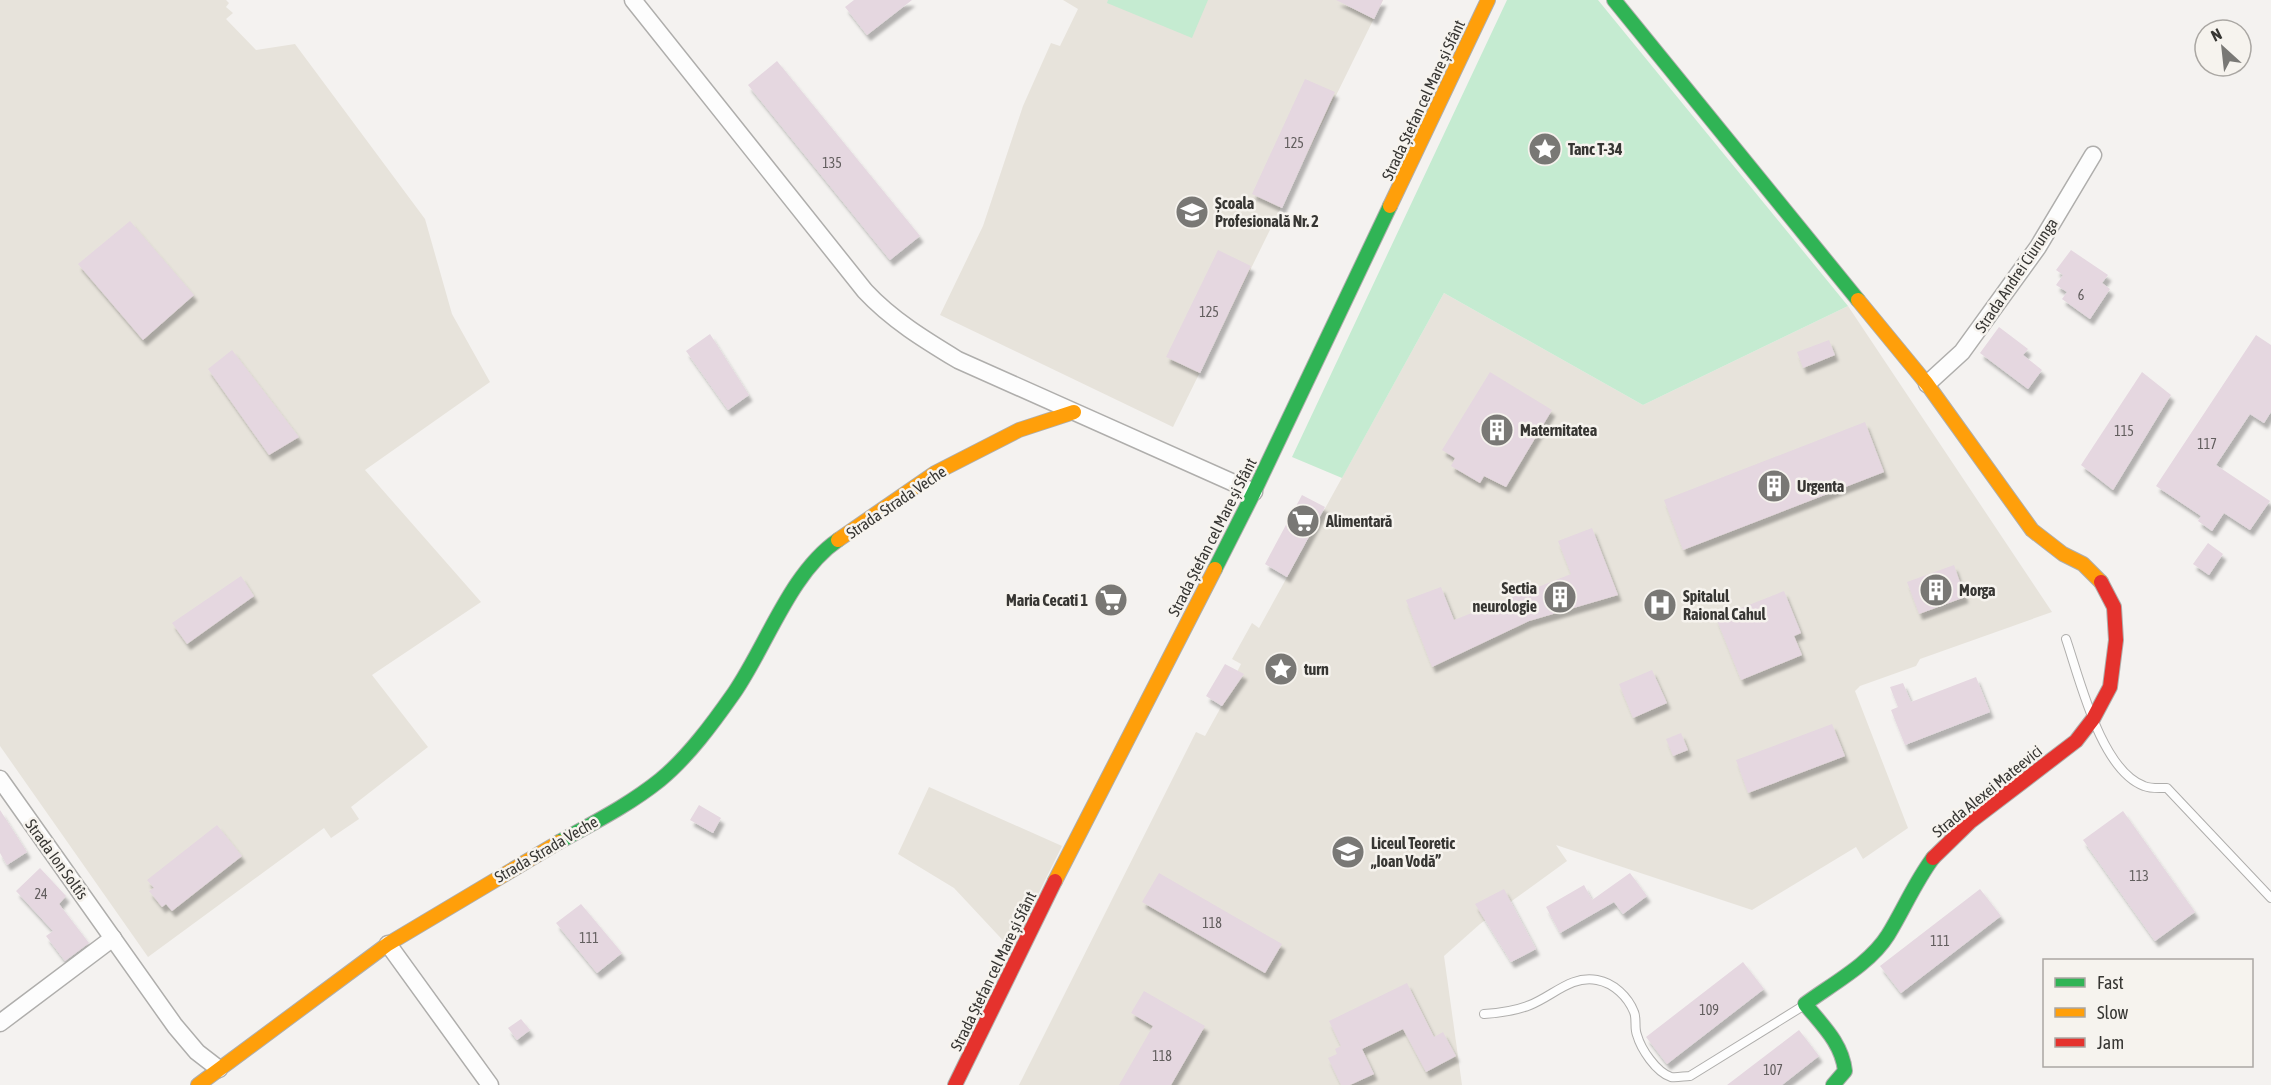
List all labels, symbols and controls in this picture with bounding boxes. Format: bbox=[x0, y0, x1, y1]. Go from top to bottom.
street label: Strada Ștefan cel Mare și Sfânt bbox=[1378, 17, 1469, 184]
north arrow bbox=[2193, 18, 2253, 78]
text: N bbox=[2208, 24, 2224, 45]
place icon: Tanc T-34 bbox=[1527, 131, 1563, 167]
house number: 125 bbox=[1284, 135, 1304, 151]
place label: Tanc T-34 bbox=[1568, 140, 1623, 158]
house number: 135 bbox=[822, 155, 842, 171]
school or university icon: Școala Profesională Nr. 2 bbox=[1174, 194, 1210, 230]
place label: Școala Profesională Nr. 2 bbox=[1215, 194, 1319, 230]
street label: Strada Andrei Ciurunga bbox=[1971, 214, 2062, 336]
house number: 6 bbox=[2078, 287, 2085, 303]
house number: 125 bbox=[1199, 304, 1219, 320]
building icon: Maternitatea bbox=[1479, 412, 1515, 448]
place label: Maternitatea bbox=[1520, 421, 1597, 439]
house number: 115 bbox=[2114, 423, 2134, 439]
house number: 117 bbox=[2197, 436, 2217, 452]
street label: Strada Ștefan cel Mare și Sfânt bbox=[1164, 455, 1261, 620]
street label: Strada Strada Veche bbox=[843, 462, 949, 542]
building icon: Urgenta bbox=[1756, 468, 1792, 504]
place label: Urgenta bbox=[1797, 477, 1844, 495]
supermarket icon: Alimentară bbox=[1285, 503, 1321, 539]
place label: Alimentară bbox=[1325, 512, 1392, 530]
building icon: Morga bbox=[1918, 572, 1954, 608]
place label: Sectia neurologie bbox=[1473, 579, 1537, 615]
building icon: Sectia neurologie bbox=[1542, 579, 1578, 615]
place label: Morga bbox=[1959, 581, 1995, 599]
supermarket icon: Maria Cecati 1 bbox=[1093, 582, 1129, 618]
hospital icon: Spitalul Raional Cahul bbox=[1642, 587, 1678, 623]
place label: Spitalul Raional Cahul bbox=[1683, 587, 1766, 623]
place label: Maria Cecati 1 bbox=[1006, 591, 1088, 609]
place icon: turn bbox=[1263, 651, 1299, 687]
place label: turn bbox=[1303, 660, 1329, 678]
street label: Strada Alexei Mateevici bbox=[1929, 741, 2045, 841]
street label: Strada Strada Veche bbox=[491, 812, 601, 886]
street label: Strada Ion Soltîs bbox=[22, 816, 92, 903]
school or university icon: Liceul Teoretic „Ioan Vodă” bbox=[1330, 834, 1366, 870]
place label: Liceul Teoretic „Ioan Vodă” bbox=[1370, 834, 1455, 870]
house number: 113 bbox=[2129, 868, 2149, 884]
house number: 24 bbox=[34, 886, 48, 902]
street label: Strada Ștefan cel Mare și Sfânt bbox=[947, 888, 1041, 1054]
house number: 118 bbox=[1202, 915, 1222, 931]
house number: 111 bbox=[579, 930, 599, 946]
house number: 111 bbox=[1930, 933, 1950, 949]
legend bbox=[2043, 959, 2253, 1067]
text: Fast bbox=[2097, 972, 2124, 993]
house number: 109 bbox=[1699, 1002, 1719, 1018]
text: Slow bbox=[2097, 1002, 2128, 1023]
text: Jam bbox=[2097, 1032, 2124, 1053]
house number: 118 bbox=[1152, 1048, 1172, 1064]
house number: 107 bbox=[1763, 1062, 1783, 1078]

